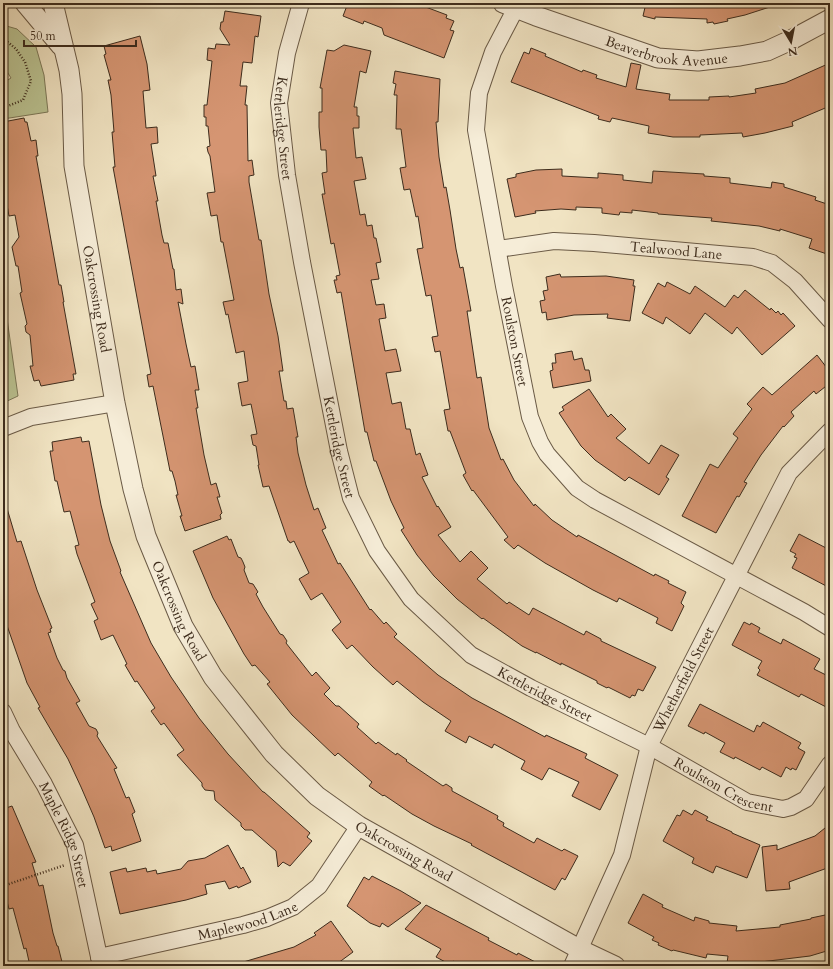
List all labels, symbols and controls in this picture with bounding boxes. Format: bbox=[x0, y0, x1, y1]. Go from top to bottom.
scale bar bbox=[24, 22, 136, 48]
north arrow bbox=[771, 22, 811, 62]
text: 50 m bbox=[30, 28, 57, 44]
street label: Beaverbrook Avenue bbox=[603, 31, 729, 71]
text: N bbox=[786, 43, 799, 60]
street label: Kettleridge Street bbox=[269, 75, 297, 182]
street label: Tealwood Lane bbox=[629, 237, 723, 264]
street label: Oakcrossing Road bbox=[78, 244, 116, 355]
street label: Roulston Street bbox=[497, 295, 533, 388]
street label: Kettleridge Street bbox=[319, 394, 360, 500]
street label: Oakcrossing Road bbox=[148, 558, 211, 665]
street label: Whetherfield Street bbox=[648, 623, 718, 736]
street label: Kettleridge Street bbox=[494, 662, 596, 726]
street label: Roulston Crescent bbox=[671, 753, 775, 816]
street label: Maple Ridge Street bbox=[35, 778, 93, 890]
street label: Oakcrossing Road bbox=[352, 816, 456, 886]
street label: Maplewood Lane bbox=[196, 897, 302, 944]

